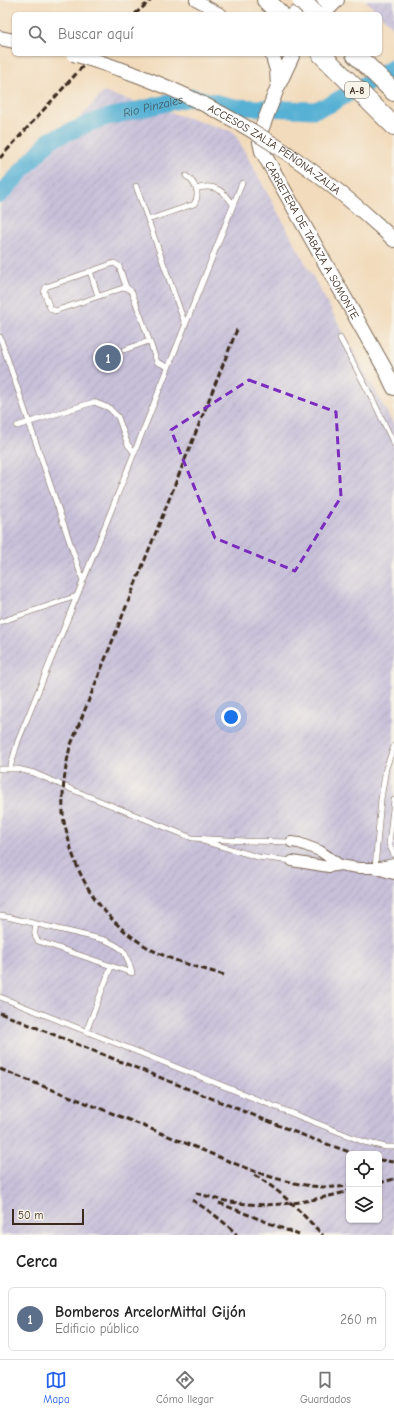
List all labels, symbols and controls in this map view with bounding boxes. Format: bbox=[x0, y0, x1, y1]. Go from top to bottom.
search box bbox=[12, 12, 382, 56]
icon: search bbox=[26, 23, 48, 45]
text: Buscar aquí bbox=[58, 25, 134, 43]
road number: A-8 bbox=[345, 82, 369, 98]
water label: Rio Pinzales bbox=[122, 92, 184, 120]
street label: ACCESOS ZALIA PEÑONA-ZALIA bbox=[206, 102, 344, 198]
street label: CARRETERA DE TABAZA A SOMONTE bbox=[262, 159, 362, 322]
pin: 1 bbox=[95, 343, 121, 373]
your location bbox=[221, 707, 241, 727]
map controls bbox=[346, 1151, 382, 1223]
button: locate bbox=[346, 1151, 382, 1187]
button: layers bbox=[346, 1187, 382, 1223]
scale bar bbox=[12, 1207, 84, 1226]
text: 50 m bbox=[18, 1209, 43, 1222]
text: Cerca bbox=[16, 1252, 58, 1271]
text: Bomberos ArcelorMittal Gijón bbox=[55, 1303, 246, 1321]
text: 1 bbox=[27, 1312, 33, 1327]
text: 260 m bbox=[340, 1312, 377, 1327]
text: Edificio público bbox=[55, 1321, 139, 1336]
tab: Mapa bbox=[43, 1369, 70, 1406]
tab: Cómo llegar bbox=[156, 1369, 213, 1406]
tab: Guardados bbox=[300, 1369, 351, 1406]

